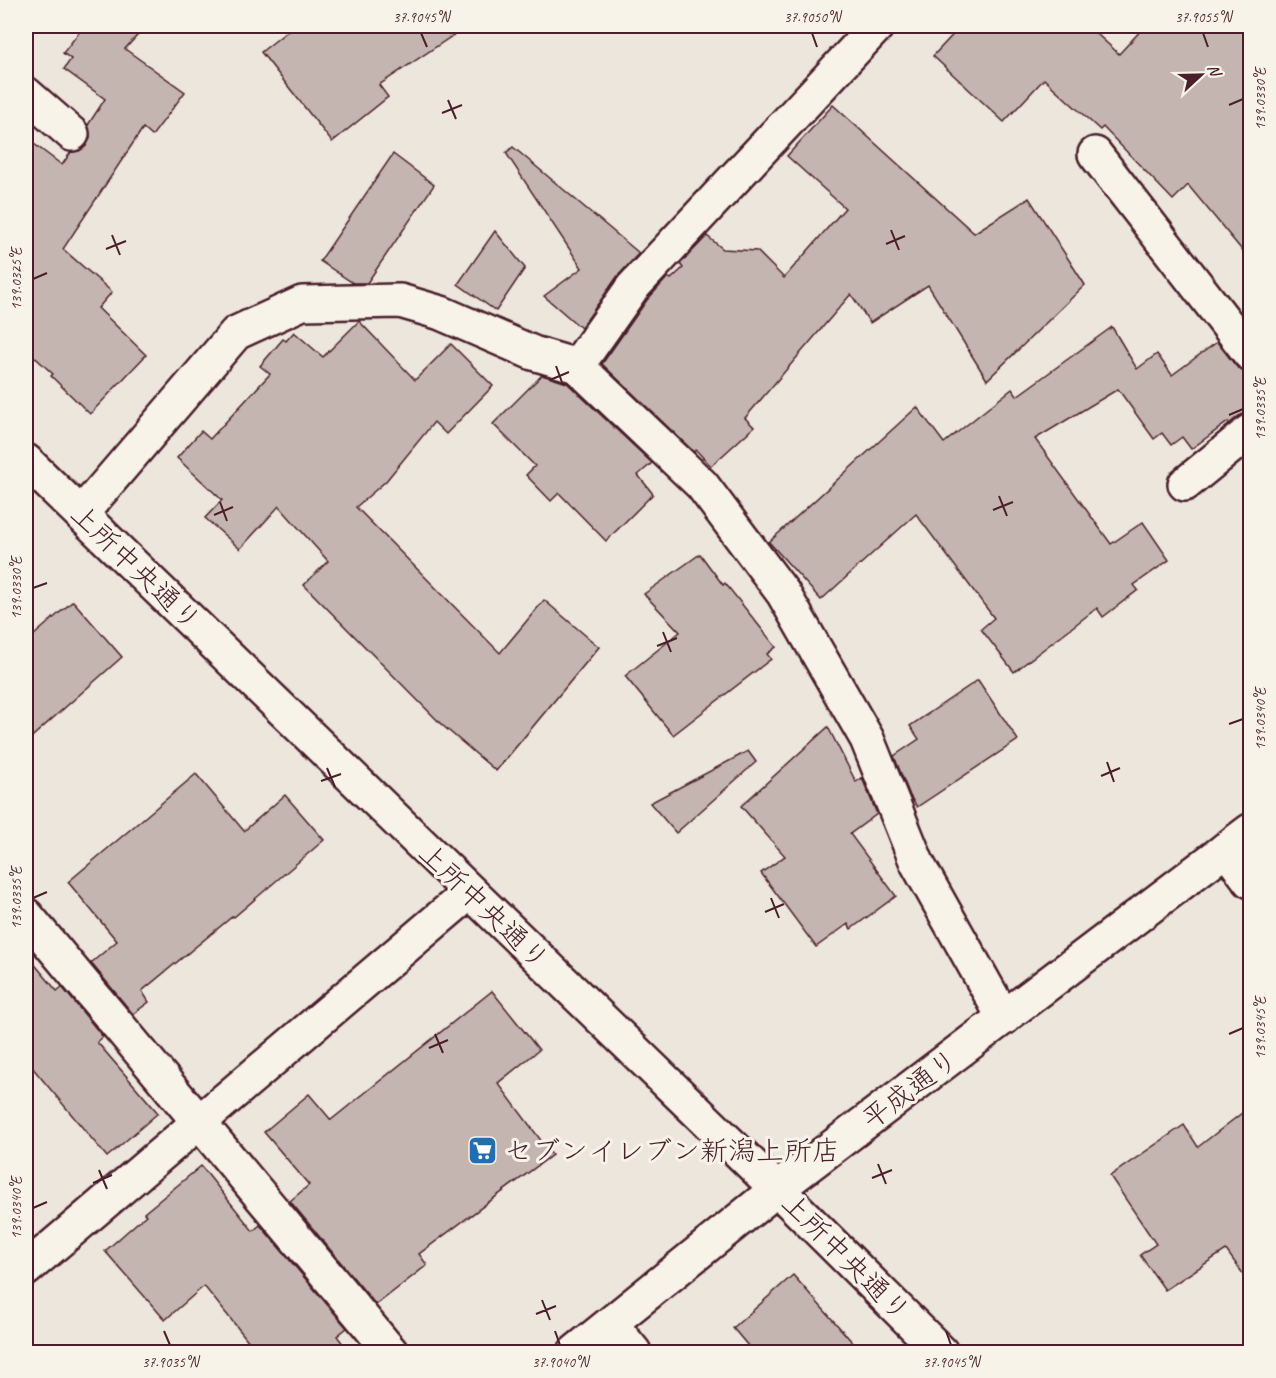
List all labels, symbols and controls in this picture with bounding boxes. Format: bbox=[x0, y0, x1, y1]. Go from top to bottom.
text: 37.9045°N bbox=[393, 8, 452, 27]
text: 37.9050°N bbox=[784, 8, 843, 27]
text: 37.9055°N bbox=[1175, 8, 1234, 27]
north arrow bbox=[1171, 45, 1231, 105]
text: N bbox=[1203, 61, 1226, 81]
text: 139.0330°E bbox=[1251, 66, 1270, 130]
text: 139.0325°E bbox=[7, 246, 26, 310]
text: 139.0335°E bbox=[1251, 376, 1270, 440]
street label: 上所中央通り bbox=[63, 496, 209, 638]
text: 139.0330°E bbox=[7, 555, 26, 619]
text: 139.0340°E bbox=[1251, 686, 1270, 750]
street label: 上所中央通り bbox=[411, 835, 557, 977]
text: 139.0335°E bbox=[7, 865, 26, 929]
text: 139.0345°E bbox=[1251, 995, 1270, 1059]
street label: 平成通り bbox=[855, 1041, 965, 1137]
place label: セブンイレブン新潟上所店 bbox=[504, 1133, 840, 1168]
supermarket icon: セブンイレブン新潟上所店 bbox=[467, 1134, 499, 1166]
text: 139.0340°E bbox=[7, 1175, 26, 1239]
street label: 上所中央通り bbox=[774, 1185, 918, 1329]
text: 37.9035°N bbox=[142, 1353, 201, 1372]
text: 37.9040°N bbox=[532, 1353, 591, 1372]
text: 37.9045°N bbox=[923, 1353, 982, 1372]

